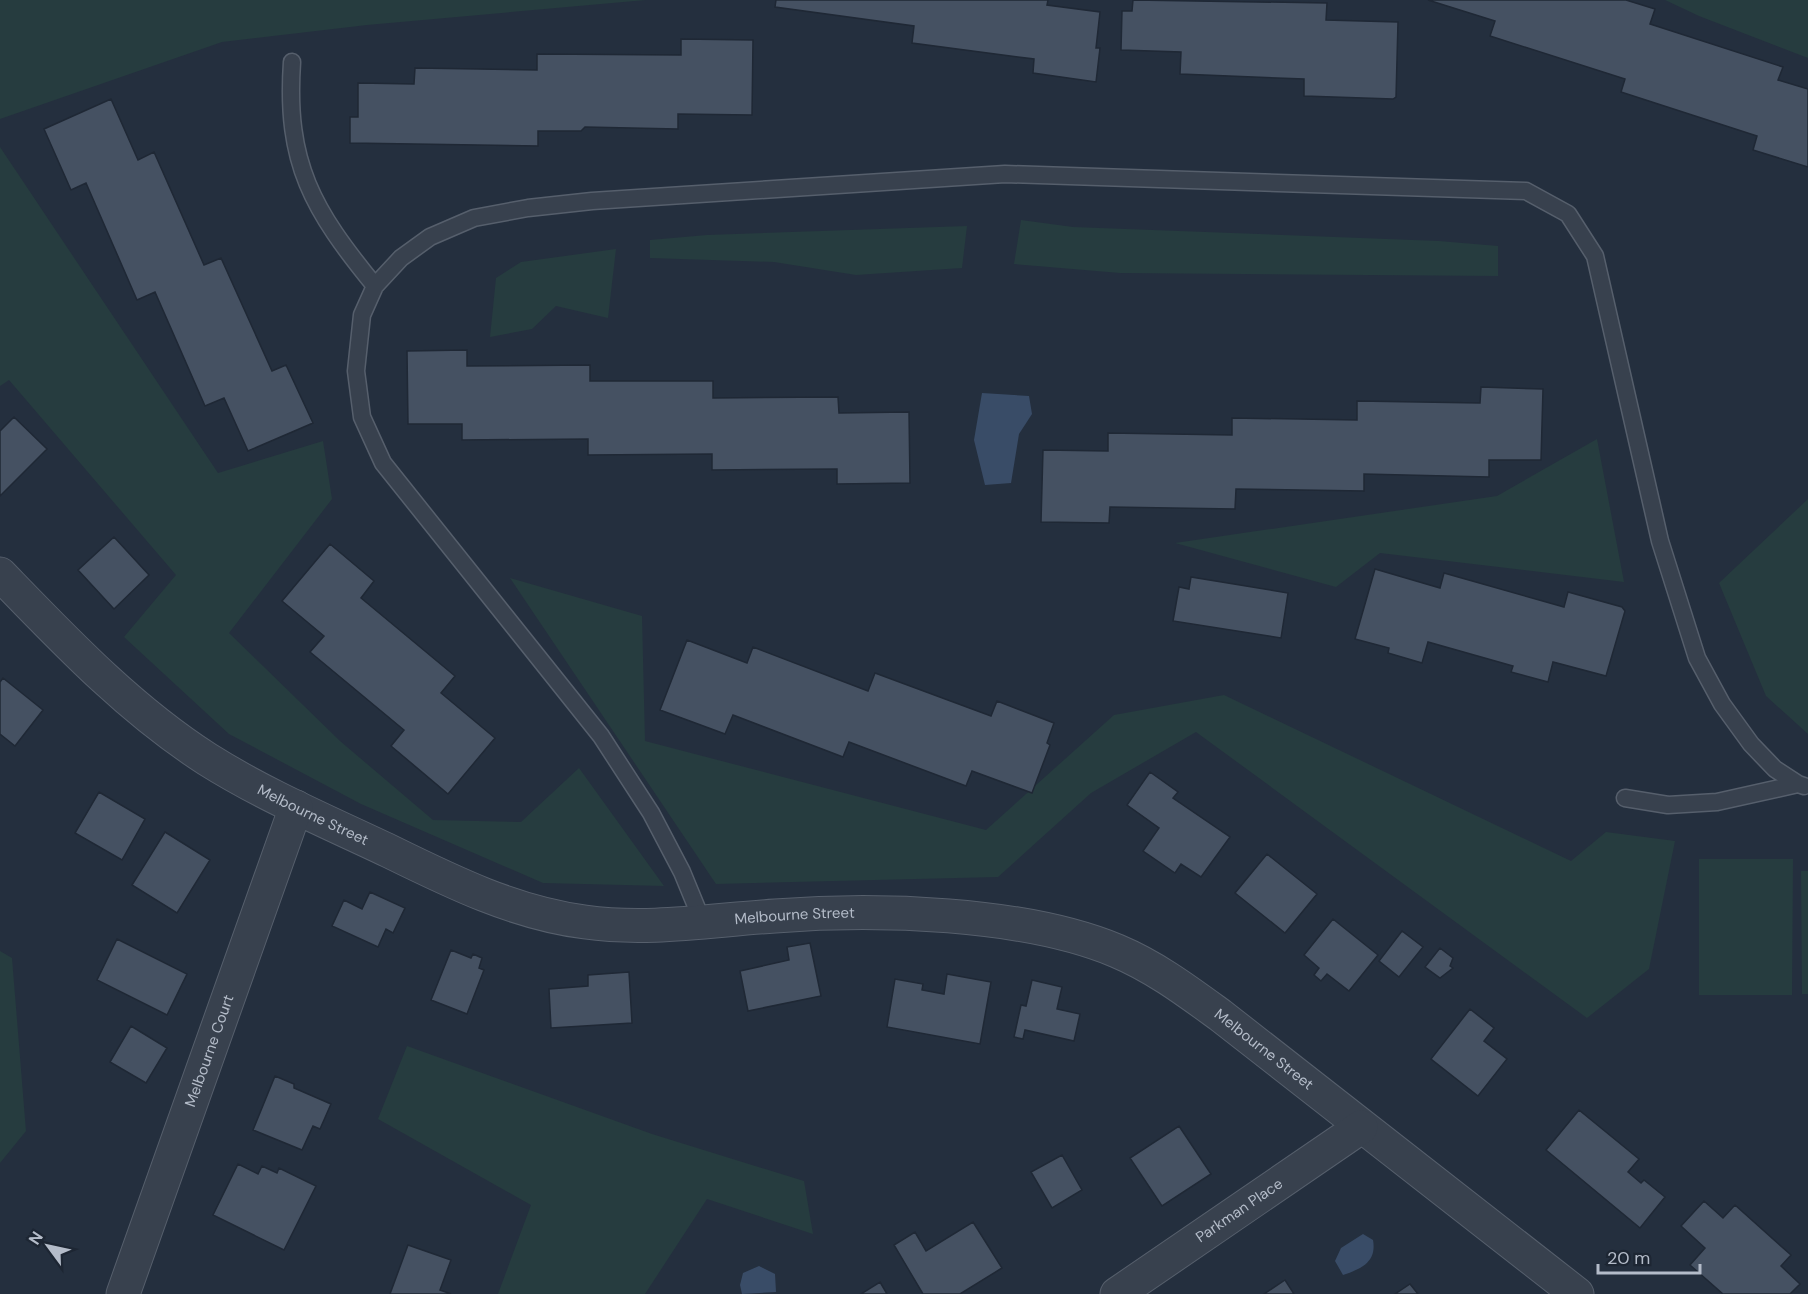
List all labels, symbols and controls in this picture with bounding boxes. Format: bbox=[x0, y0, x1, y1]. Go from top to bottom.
street label: Melbourne Street bbox=[254, 780, 372, 850]
street label: Melbourne Street bbox=[734, 903, 855, 929]
street label: Melbourne Court bbox=[180, 992, 239, 1110]
street label: Melbourne Street bbox=[1210, 1004, 1318, 1094]
street label: Parkman Place bbox=[1192, 1174, 1287, 1247]
north arrow bbox=[18, 1216, 78, 1276]
text: N bbox=[24, 1227, 48, 1249]
scale bar bbox=[1598, 1237, 1700, 1275]
text: 20 m bbox=[1607, 1246, 1650, 1270]

